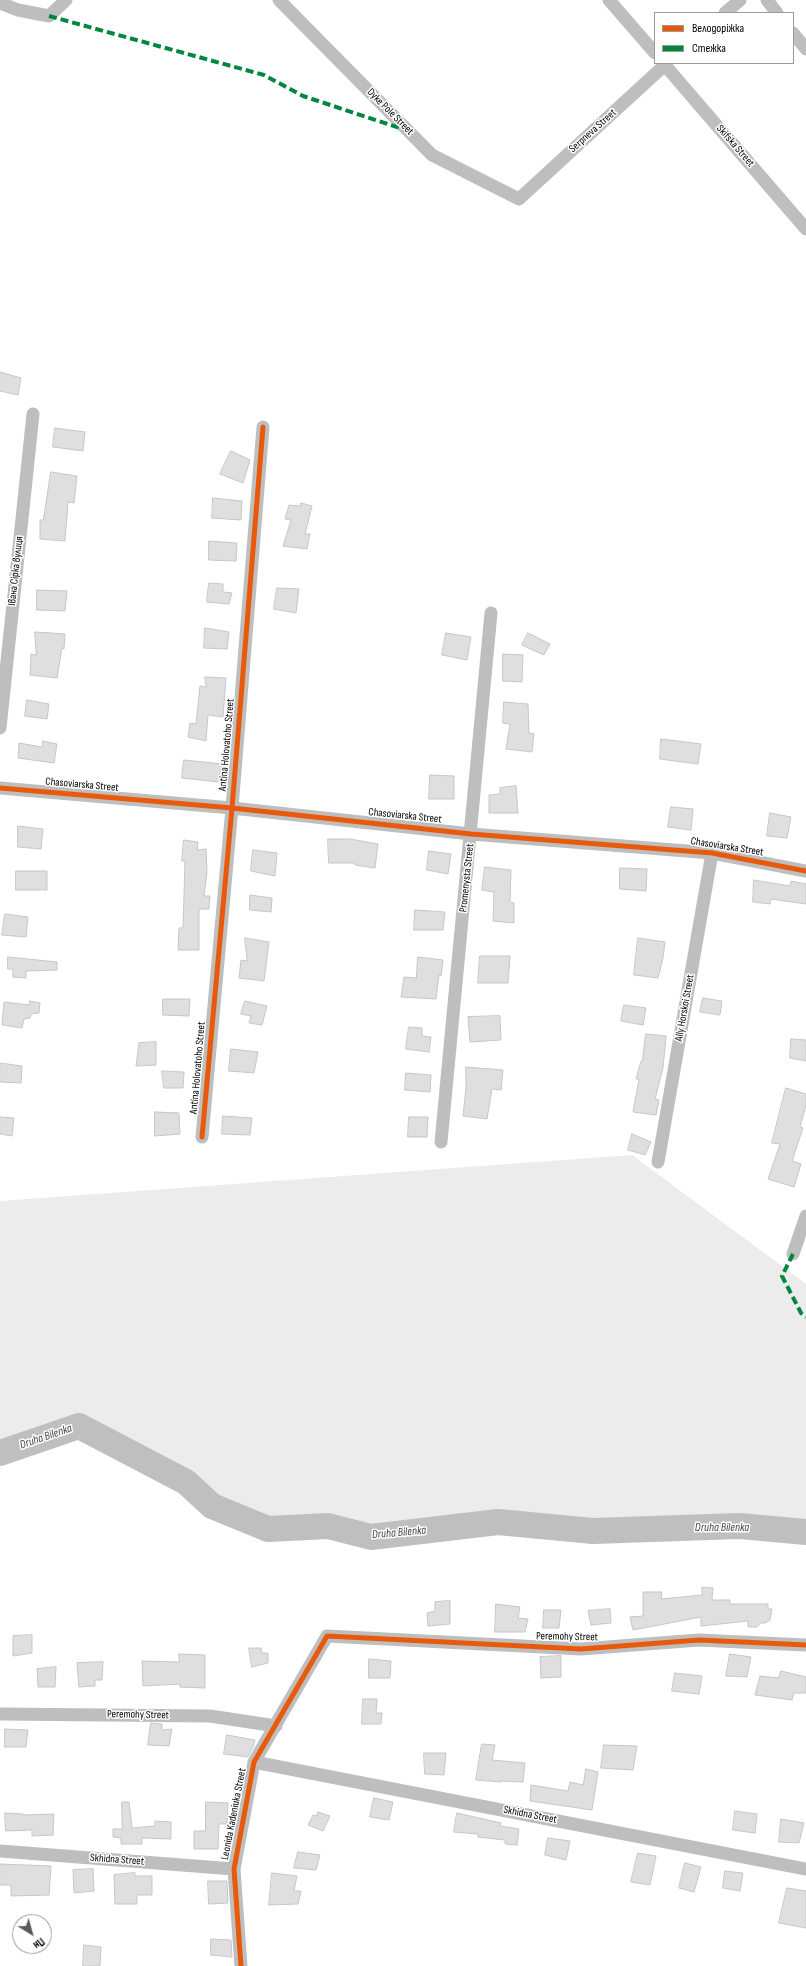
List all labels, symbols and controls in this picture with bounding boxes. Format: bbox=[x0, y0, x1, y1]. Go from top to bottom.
legend bbox=[654, 12, 794, 64]
text: Велодоріжка bbox=[692, 21, 744, 36]
text: Стежка bbox=[692, 41, 726, 56]
street label: Dyke Pole Street bbox=[364, 86, 416, 138]
street label: Serpneva Street bbox=[567, 106, 619, 156]
street label: Skifska Street bbox=[713, 122, 757, 170]
street label: Івана Сірка вулиця bbox=[6, 536, 26, 606]
street label: Antina Holovatoho Street bbox=[216, 698, 238, 792]
street label: Chasoviarska Street bbox=[45, 775, 119, 795]
street label: Chasoviarska Street bbox=[368, 806, 442, 826]
street label: Chasoviarska Street bbox=[690, 835, 764, 859]
street label: Promenysta Street bbox=[457, 843, 477, 913]
street label: Ally Horskoi Street bbox=[673, 974, 697, 1042]
street label: Antina Holovatoho Street bbox=[187, 1021, 209, 1115]
water label: Druha Bilenka bbox=[18, 1421, 74, 1453]
water label: Druha Bilenka bbox=[695, 1521, 749, 1535]
water label: Druha Bilenka bbox=[371, 1523, 427, 1543]
street label: Peremohy Street bbox=[536, 1630, 598, 1644]
street label: Peremohy Street bbox=[107, 1708, 169, 1722]
street label: Leonida Kadeniuka Street bbox=[219, 1767, 249, 1861]
street label: Skhidna Street bbox=[502, 1803, 558, 1827]
street label: Skhidna Street bbox=[90, 1852, 144, 1868]
north arrow bbox=[12, 1914, 52, 1954]
text: Пн bbox=[31, 1935, 47, 1952]

